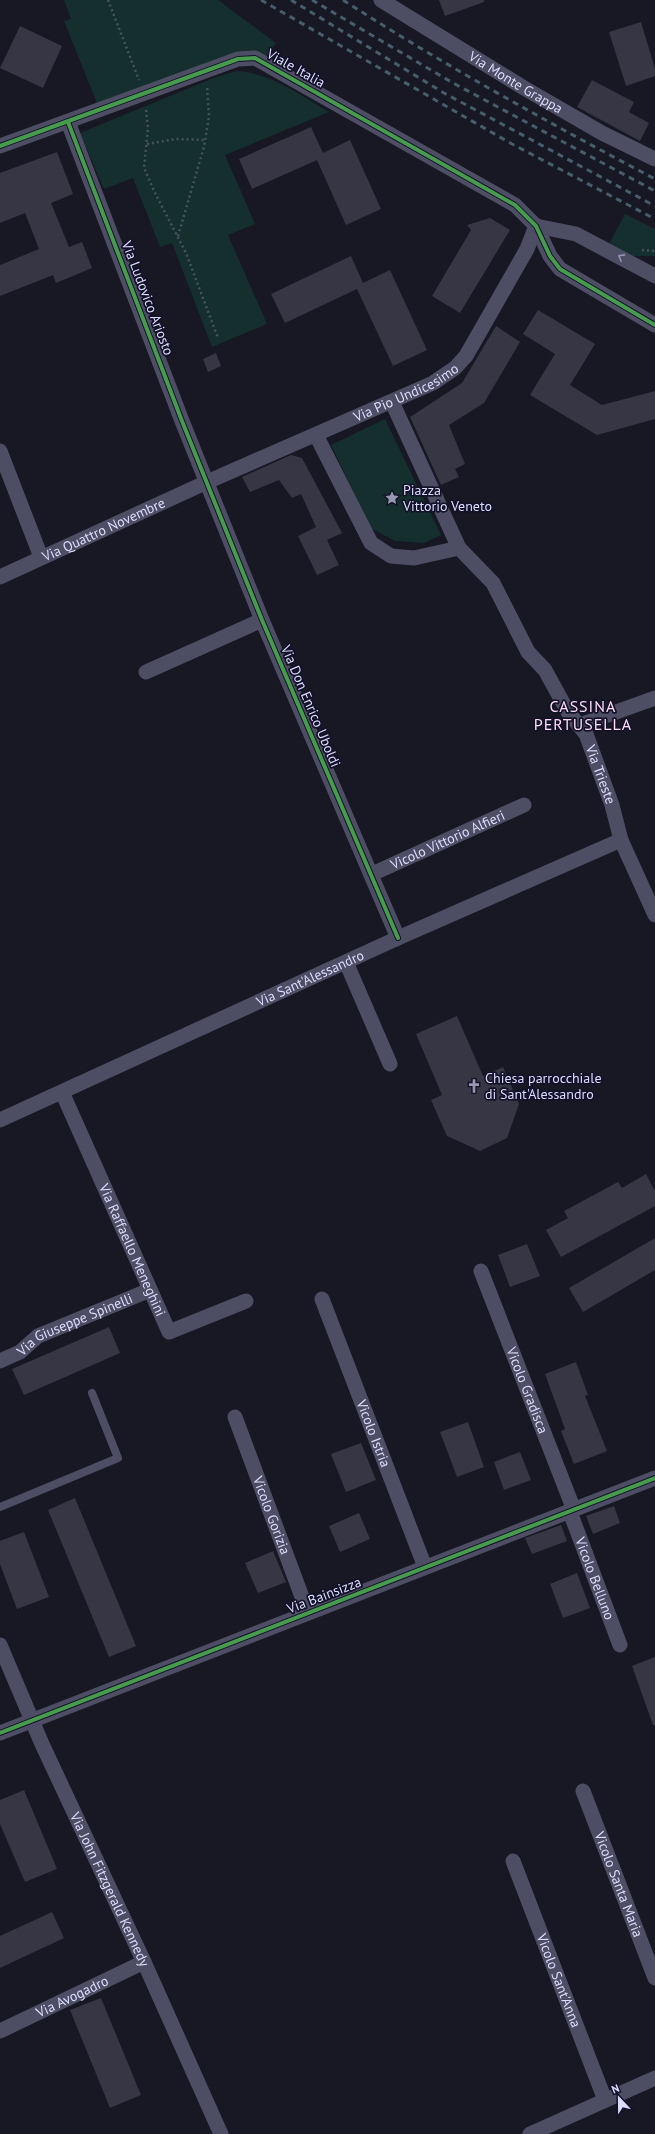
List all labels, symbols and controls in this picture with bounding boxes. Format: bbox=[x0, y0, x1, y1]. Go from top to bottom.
street label: Viale Italia bbox=[263, 44, 328, 91]
street label: Via Monte Grappa bbox=[465, 47, 566, 117]
street label: Via Ludovico Ariosto bbox=[118, 237, 178, 358]
one-way arrow bbox=[618, 254, 625, 261]
street label: Via Pio Undicesimo bbox=[350, 359, 462, 426]
place label: Piazza Vittorio Veneto bbox=[402, 481, 492, 515]
place icon: Piazza Vittorio Veneto bbox=[384, 490, 400, 506]
street label: Via Quattro Novembre bbox=[38, 493, 168, 566]
street label: Via Don Enrico Uboldi bbox=[277, 641, 345, 770]
district label: CASSINA PERTUSELLA bbox=[534, 696, 632, 734]
street label: Via Trieste bbox=[581, 742, 620, 807]
street label: Vicolo Vittorio Alfieri bbox=[387, 806, 508, 874]
street label: Via Sant'Alessandro bbox=[253, 946, 367, 1011]
place label: Chiesa parrocchiale di Sant'Alessandro bbox=[485, 1069, 602, 1103]
church icon: Chiesa parrocchiale di Sant'Alessandro bbox=[466, 1078, 482, 1094]
street label: Via Raffaello Meneghini bbox=[95, 1180, 170, 1319]
street label: Via Giuseppe Spinelli bbox=[12, 1289, 135, 1360]
street label: Vicolo Gradisca bbox=[502, 1344, 552, 1436]
street label: Vicolo Istria bbox=[352, 1396, 395, 1470]
street label: Vicolo Gorizia bbox=[249, 1473, 294, 1557]
street label: Vicolo Belluno bbox=[571, 1534, 619, 1622]
street label: Via Bainsizza bbox=[283, 1573, 364, 1618]
street label: Via John Fitzgerald Kennedy bbox=[66, 1808, 154, 1970]
street label: Vicolo Santa Maria bbox=[590, 1828, 647, 1940]
street label: Vicolo Sant'Anna bbox=[532, 1930, 585, 2030]
street label: Via Avogadro bbox=[32, 1971, 111, 2022]
north arrow bbox=[599, 2078, 639, 2118]
text: N bbox=[609, 2081, 621, 2097]

